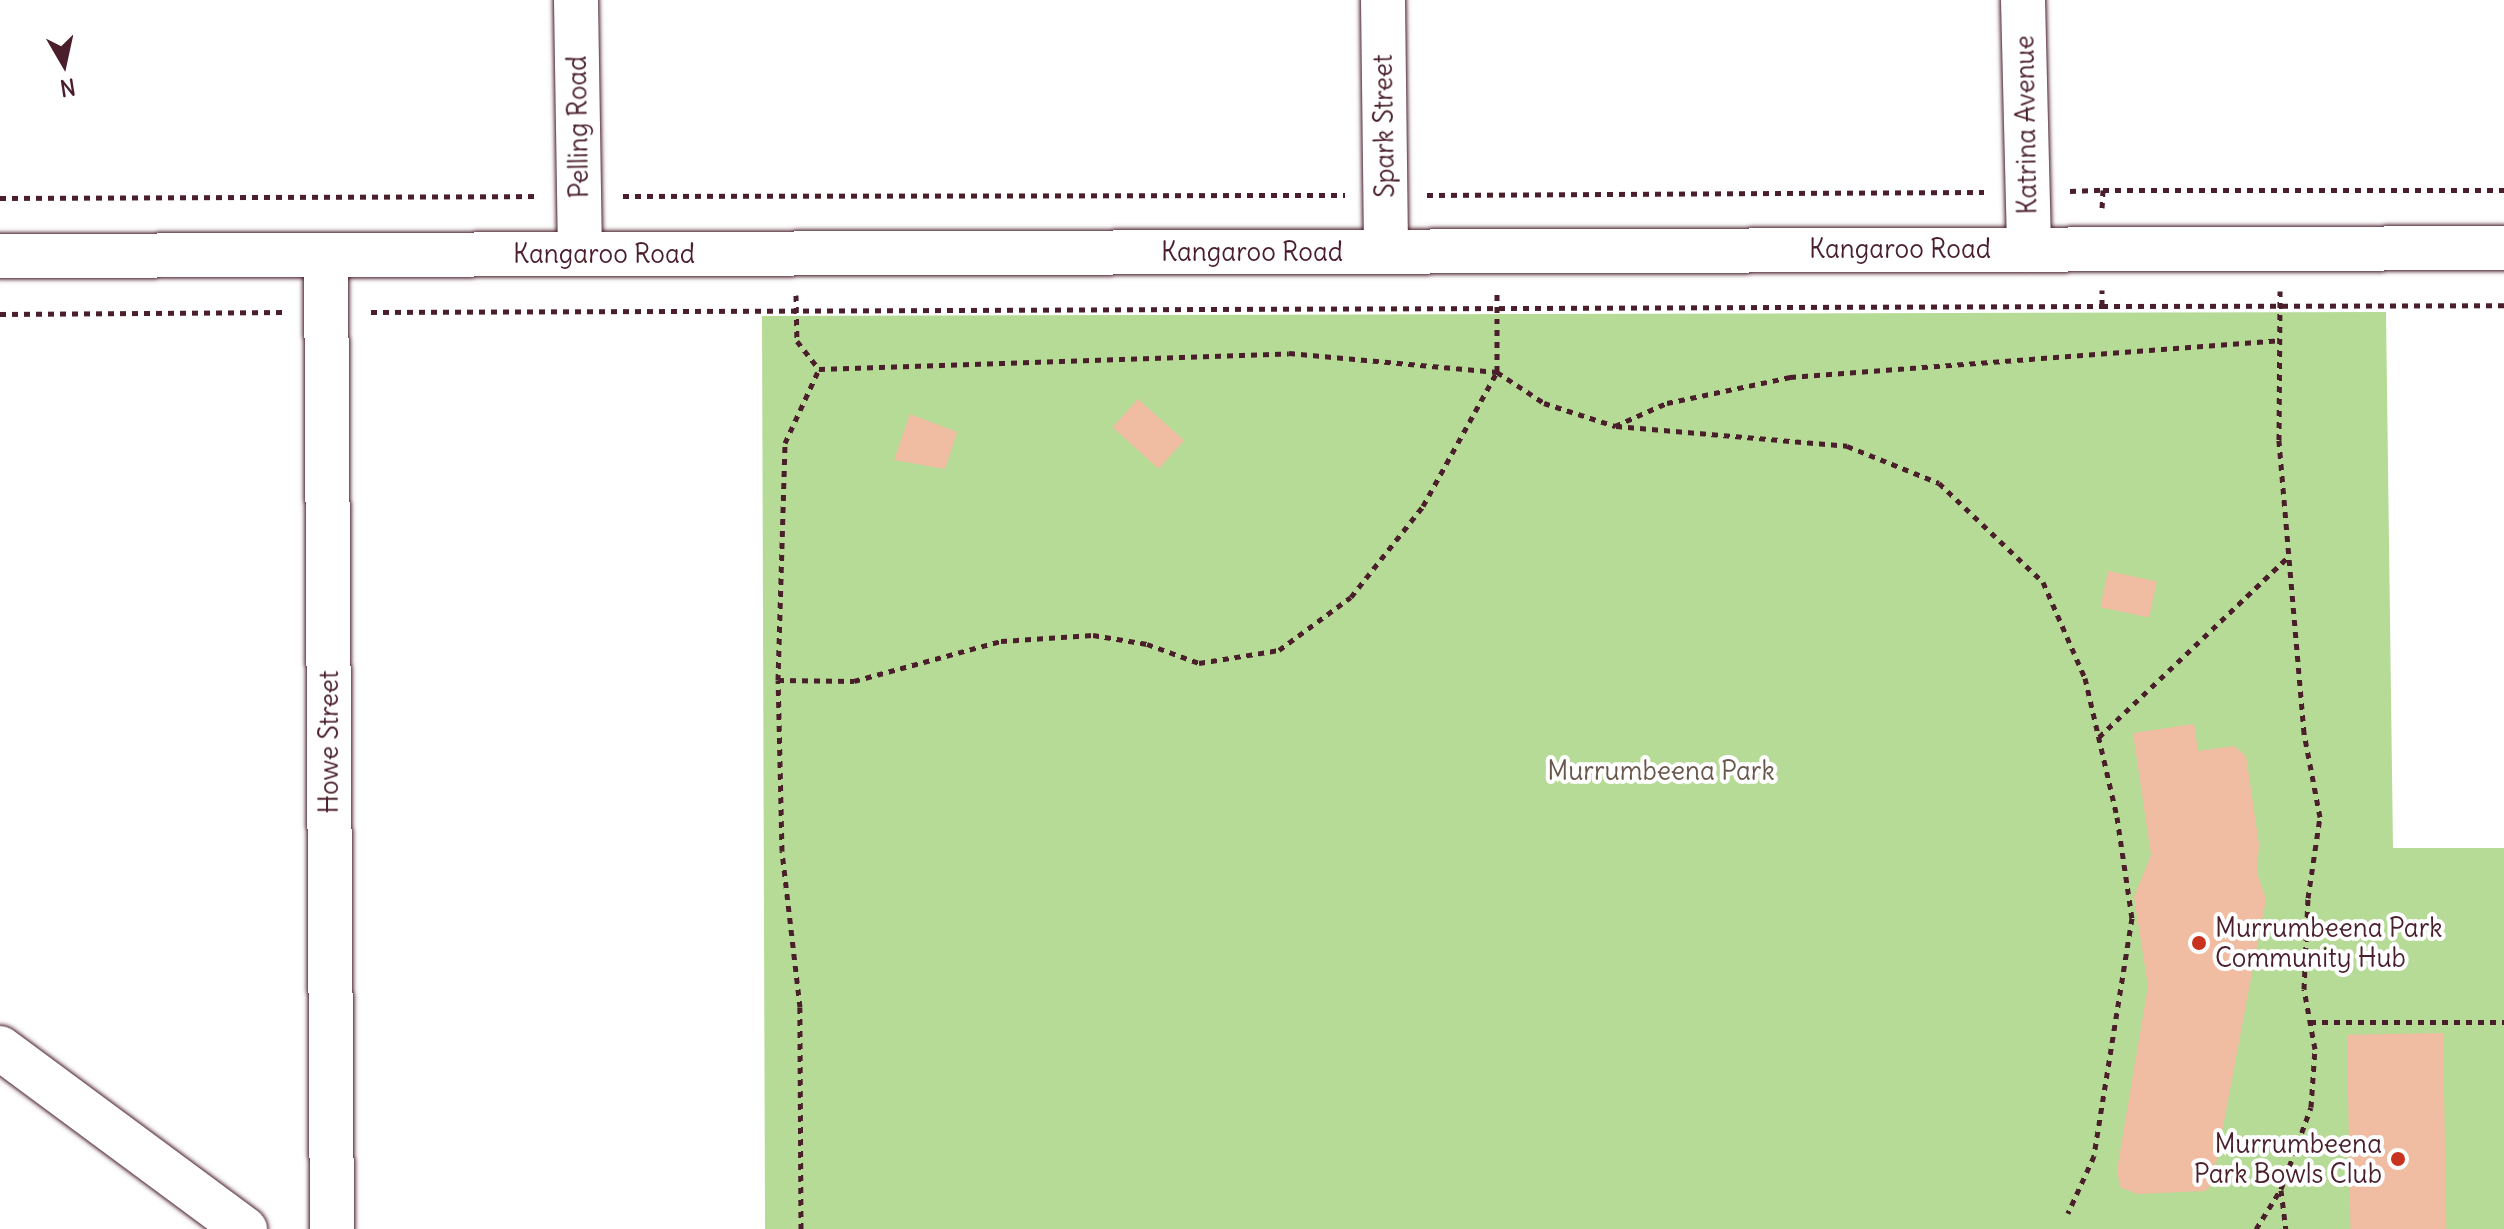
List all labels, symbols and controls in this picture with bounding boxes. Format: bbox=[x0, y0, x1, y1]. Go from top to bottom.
north arrow bbox=[24, 24, 104, 104]
street label: Katrina Avenue bbox=[2009, 35, 2043, 215]
street label: Spark Street bbox=[1367, 54, 1401, 198]
street label: Pelling Road bbox=[561, 55, 595, 199]
text: N bbox=[58, 73, 77, 103]
street label: Kangaroo Road bbox=[1809, 233, 1991, 265]
street label: Kangaroo Road bbox=[1161, 236, 1343, 268]
street label: Kangaroo Road bbox=[513, 238, 695, 270]
street label: Howe Street bbox=[313, 670, 345, 814]
park label: Murrumbeena Park bbox=[1547, 755, 1775, 787]
place label: Murrumbeena Park Community Hub bbox=[2215, 912, 2442, 974]
marker: Murrumbeena Park Community Hub bbox=[2190, 934, 2208, 952]
place label: Murrumbeena Park Bowls Club bbox=[2194, 1128, 2382, 1190]
marker: Murrumbeena Park Bowls Club bbox=[2389, 1150, 2407, 1168]

